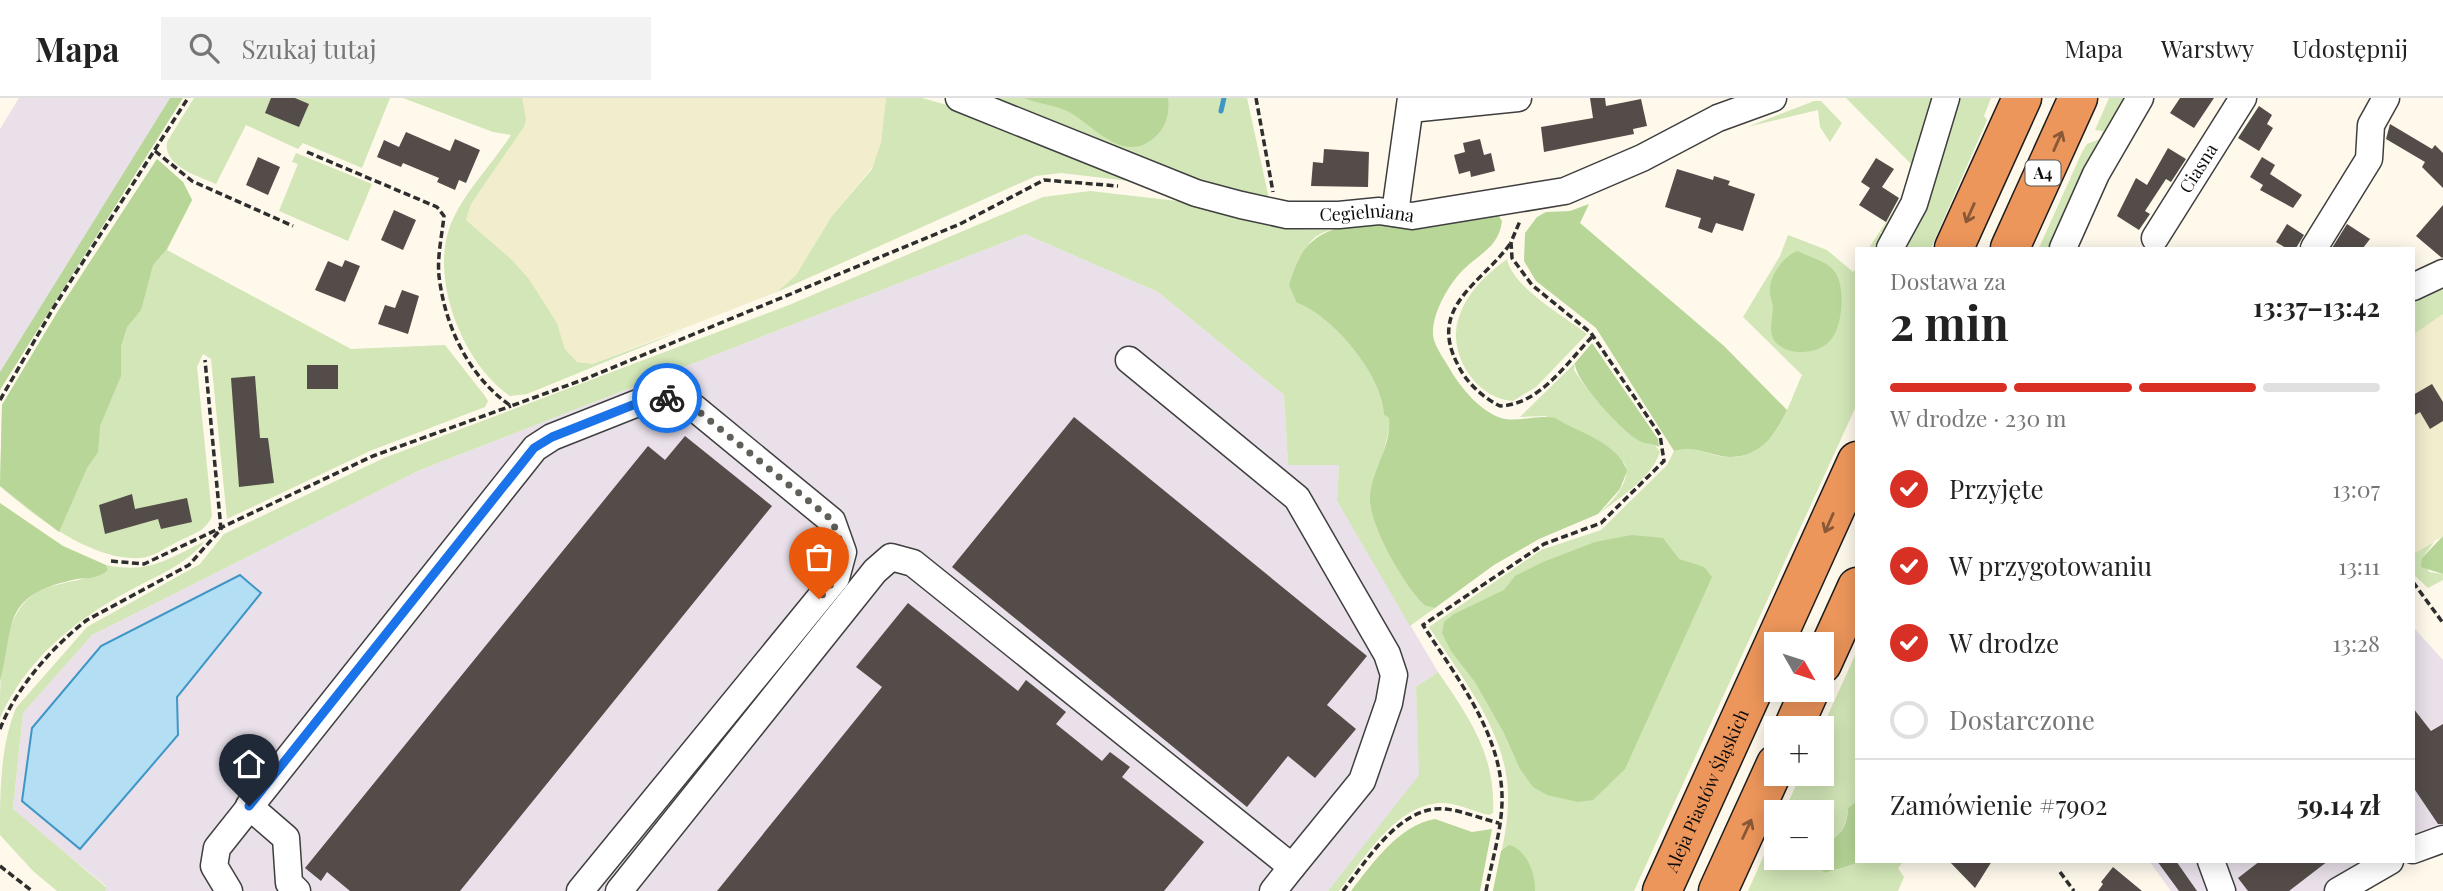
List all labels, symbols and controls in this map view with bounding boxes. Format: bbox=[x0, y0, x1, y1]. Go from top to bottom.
search box bbox=[161, 17, 651, 80]
text: Mapa bbox=[35, 26, 119, 70]
icon: search bbox=[185, 29, 223, 67]
text: Szukaj tutaj bbox=[241, 31, 376, 66]
text: Mapa bbox=[2064, 32, 2123, 64]
text: Warstwy bbox=[2161, 32, 2254, 64]
text: Udostępnij bbox=[2292, 32, 2408, 64]
one-way arrow bbox=[2052, 131, 2065, 153]
street label: Ciasna bbox=[2173, 139, 2222, 197]
road number: A4 bbox=[2025, 160, 2060, 186]
street label: Cegielniana bbox=[1319, 198, 1416, 227]
one-way arrow bbox=[1963, 202, 1976, 223]
text: Dostawa za bbox=[1890, 265, 2006, 296]
text: 13:37–13:42 bbox=[2253, 289, 2380, 324]
text: 2 min bbox=[1890, 291, 2009, 353]
courier bbox=[632, 363, 702, 433]
icon: bike bbox=[648, 379, 686, 417]
text: W drodze · 230 m bbox=[1890, 402, 2066, 433]
icon: check bbox=[1890, 470, 1928, 508]
text: Przyjęte bbox=[1949, 471, 2044, 506]
text: 13:07 bbox=[2332, 473, 2380, 504]
one-way arrow bbox=[1822, 512, 1835, 533]
pin bbox=[789, 527, 849, 599]
icon: bag bbox=[800, 538, 838, 576]
icon: check bbox=[1890, 547, 1928, 585]
text: W przygotowaniu bbox=[1949, 548, 2152, 583]
text: 13:11 bbox=[2338, 550, 2380, 581]
icon: check bbox=[1890, 624, 1928, 662]
text: W drodze bbox=[1949, 625, 2059, 660]
text: 13:28 bbox=[2332, 627, 2380, 658]
north arrow bbox=[1764, 632, 1834, 702]
map controls bbox=[1764, 632, 1834, 870]
text: Dostarczone bbox=[1949, 702, 2095, 737]
street label: Aleja Piastów Śląskich bbox=[1659, 705, 1754, 877]
button: + bbox=[1764, 716, 1834, 786]
pin bbox=[219, 734, 279, 806]
icon: home bbox=[230, 745, 268, 783]
text: Zamówienie #7902 bbox=[1890, 787, 2108, 822]
text: 59.14 zł bbox=[2297, 787, 2380, 822]
button: − bbox=[1764, 800, 1834, 870]
one-way arrow bbox=[1741, 819, 1754, 840]

